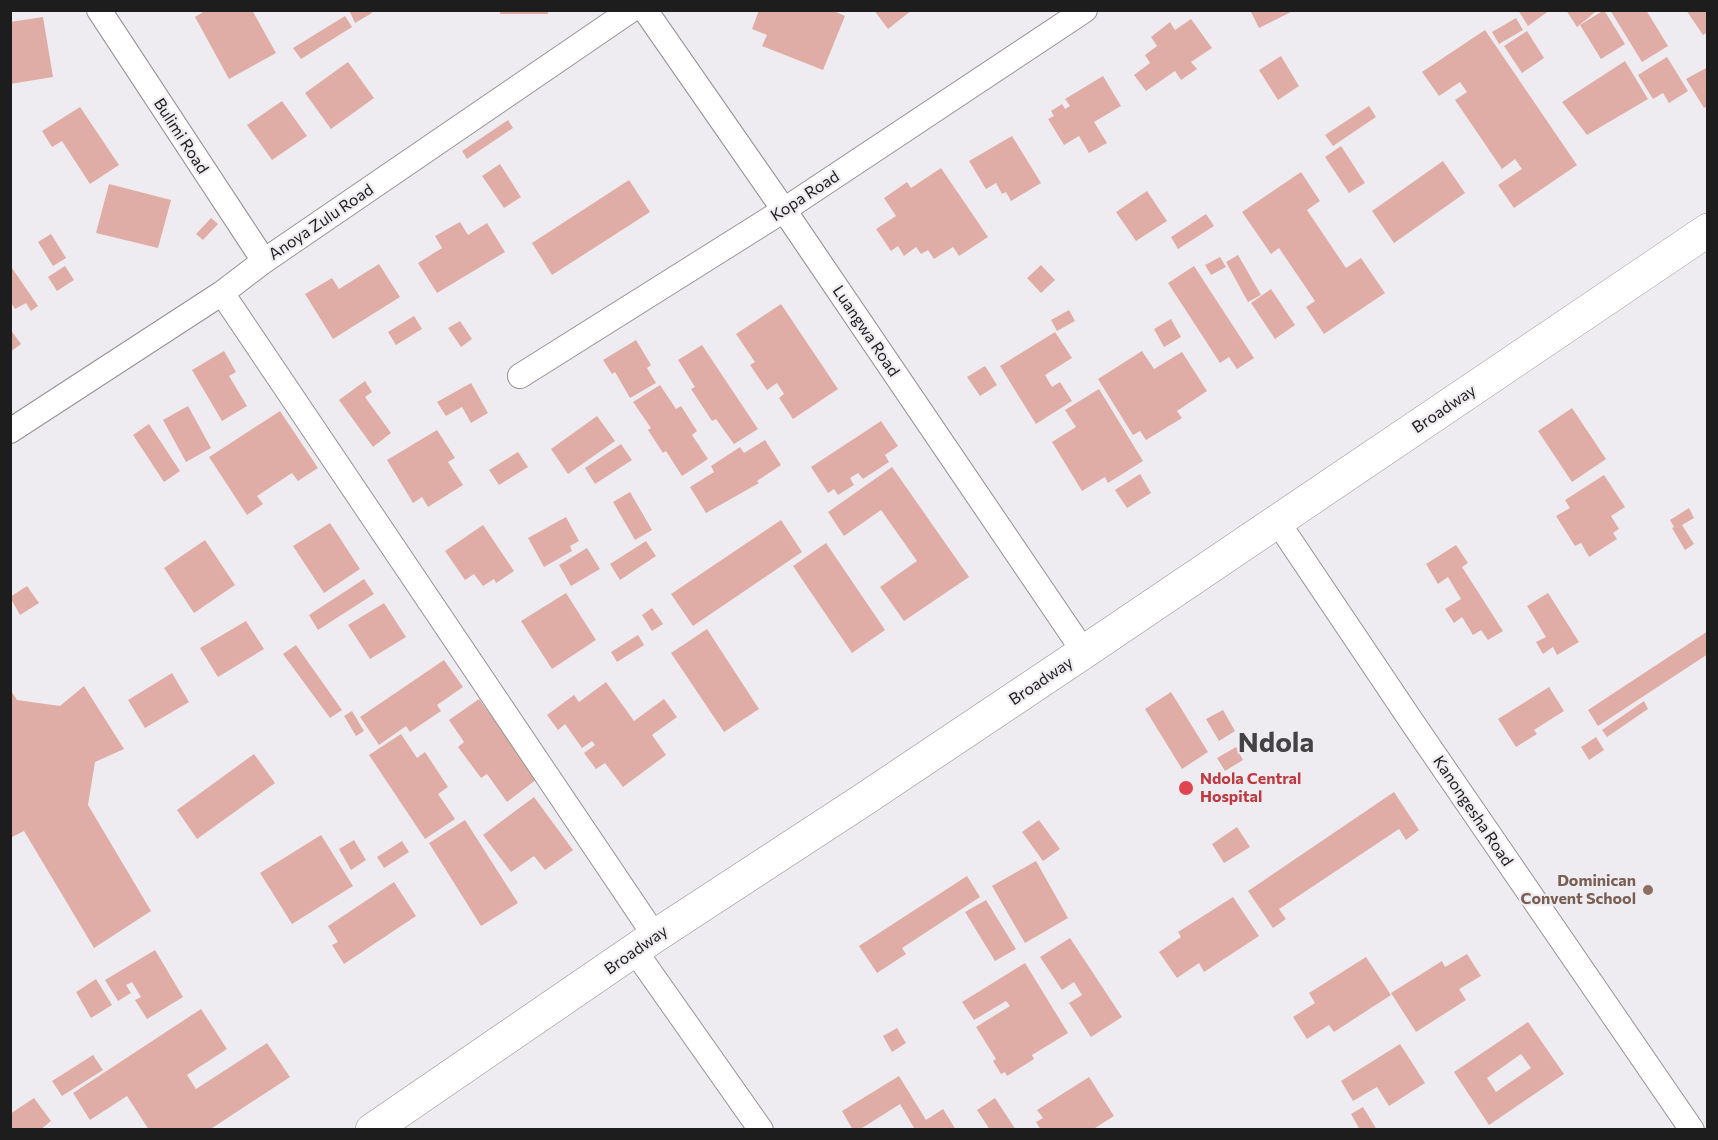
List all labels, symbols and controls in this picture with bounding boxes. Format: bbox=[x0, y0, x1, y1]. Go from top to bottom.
street label: Bulimi Road bbox=[150, 95, 212, 177]
street label: Kopa Road bbox=[767, 167, 843, 225]
street label: Anoya Zulu Road bbox=[265, 180, 377, 264]
street label: Luangwa Road bbox=[828, 282, 904, 380]
street label: Broadway bbox=[1408, 381, 1480, 437]
street label: Broadway bbox=[1005, 653, 1077, 709]
district label: Ndola bbox=[1238, 726, 1314, 760]
street label: Kanongesha Road bbox=[1429, 752, 1517, 870]
place label: Ndola Central Hospital bbox=[1200, 769, 1301, 807]
marker: Ndola Central Hospital bbox=[1177, 779, 1195, 797]
place label: Dominican Convent School bbox=[1521, 871, 1636, 909]
marker: Dominican Convent School bbox=[1641, 883, 1655, 897]
street label: Broadway bbox=[601, 921, 671, 979]

